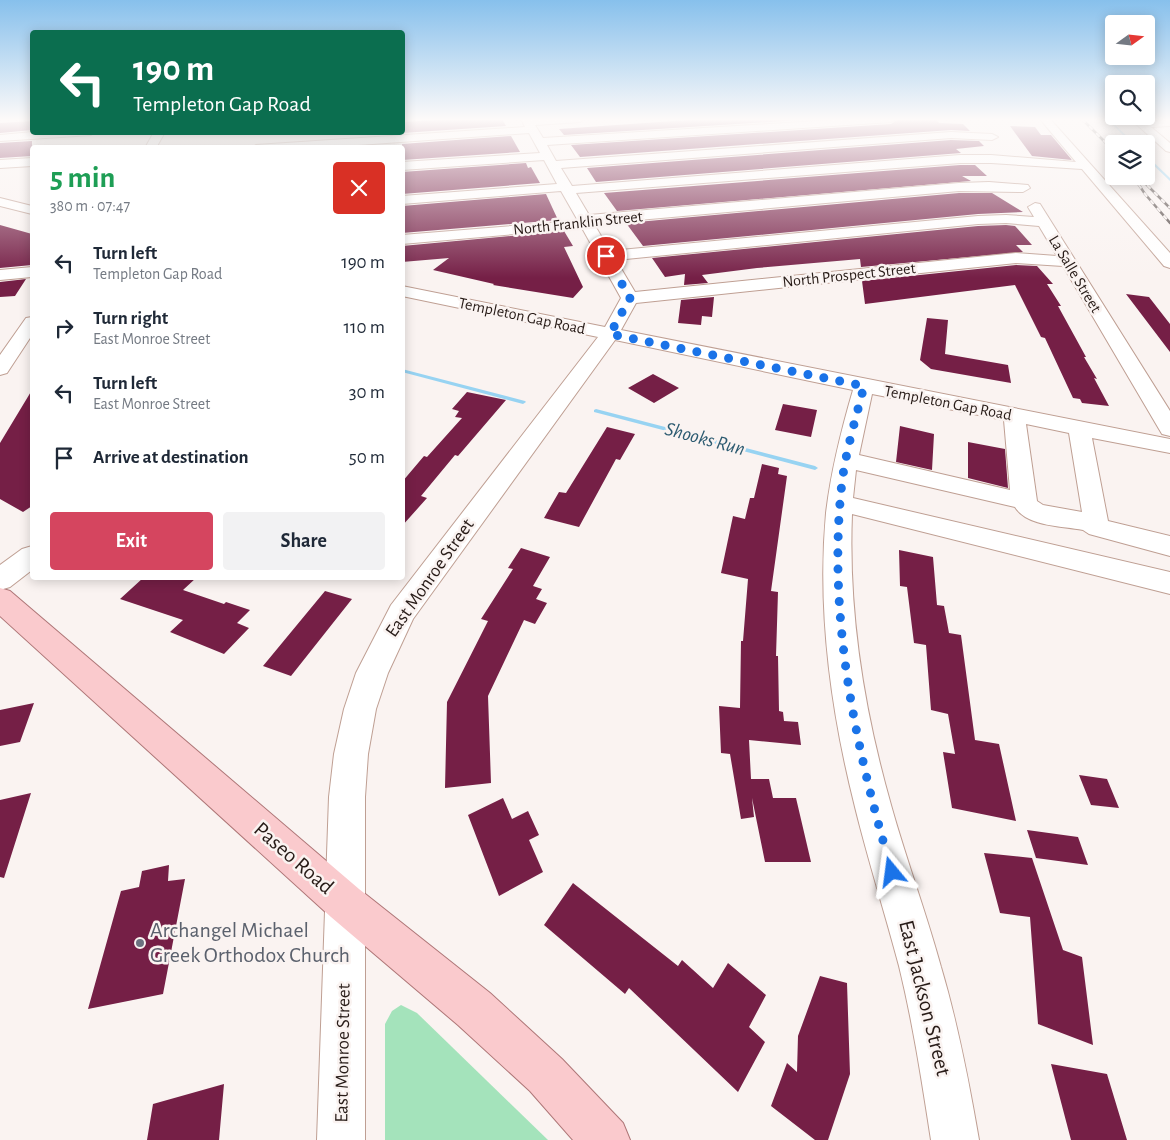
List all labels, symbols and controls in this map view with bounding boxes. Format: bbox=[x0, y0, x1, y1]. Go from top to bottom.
north arrow bbox=[1105, 15, 1155, 65]
map controls bbox=[1105, 15, 1155, 185]
icon: left bbox=[50, 50, 115, 115]
text: 190 m bbox=[133, 52, 214, 87]
button: search bbox=[1105, 75, 1155, 125]
text: Templeton Gap Road bbox=[133, 93, 311, 115]
button: layers bbox=[1105, 135, 1155, 185]
button: close bbox=[333, 162, 385, 214]
text: 5 min bbox=[50, 163, 115, 193]
text: 380 m · 07:47 bbox=[50, 198, 130, 214]
street label: North Franklin Street bbox=[512, 208, 644, 238]
street label: La Salle Street bbox=[1046, 233, 1104, 315]
pin bbox=[585, 235, 627, 277]
icon: arrive bbox=[592, 242, 620, 270]
text: Turn left bbox=[93, 244, 157, 263]
icon: left bbox=[50, 249, 78, 277]
text: 190 m bbox=[341, 253, 385, 272]
street label: North Prospect Street bbox=[782, 260, 916, 290]
text: Templeton Gap Road bbox=[93, 266, 222, 282]
street label: Templeton Gap Road bbox=[457, 295, 587, 337]
text: Turn right bbox=[93, 309, 168, 328]
icon: right bbox=[50, 314, 78, 342]
text: 110 m bbox=[344, 318, 385, 337]
text: East Monroe Street bbox=[93, 331, 210, 347]
text: Turn left bbox=[93, 374, 157, 393]
icon: left bbox=[50, 379, 78, 407]
text: 30 m bbox=[349, 383, 385, 402]
street label: Templeton Gap Road bbox=[883, 383, 1013, 423]
text: East Monroe Street bbox=[93, 396, 210, 412]
water label: Shooks Run bbox=[663, 419, 747, 459]
icon: arrive bbox=[50, 444, 78, 472]
text: Arrive at destination bbox=[93, 448, 249, 467]
text: 50 m bbox=[349, 448, 385, 467]
button: Exit bbox=[50, 512, 213, 570]
button: Share bbox=[223, 512, 385, 570]
street label: East Monroe Street bbox=[382, 516, 478, 640]
street label: Paseo Road bbox=[250, 818, 338, 898]
position arrow bbox=[865, 845, 917, 897]
street label: East Jackson Street bbox=[895, 918, 955, 1078]
place label: Archangel Michael Greek Orthodox Church bbox=[150, 919, 350, 966]
marker: Archangel Michael Greek Orthodox Church bbox=[134, 937, 146, 949]
street label: East Monroe Street bbox=[332, 983, 354, 1123]

